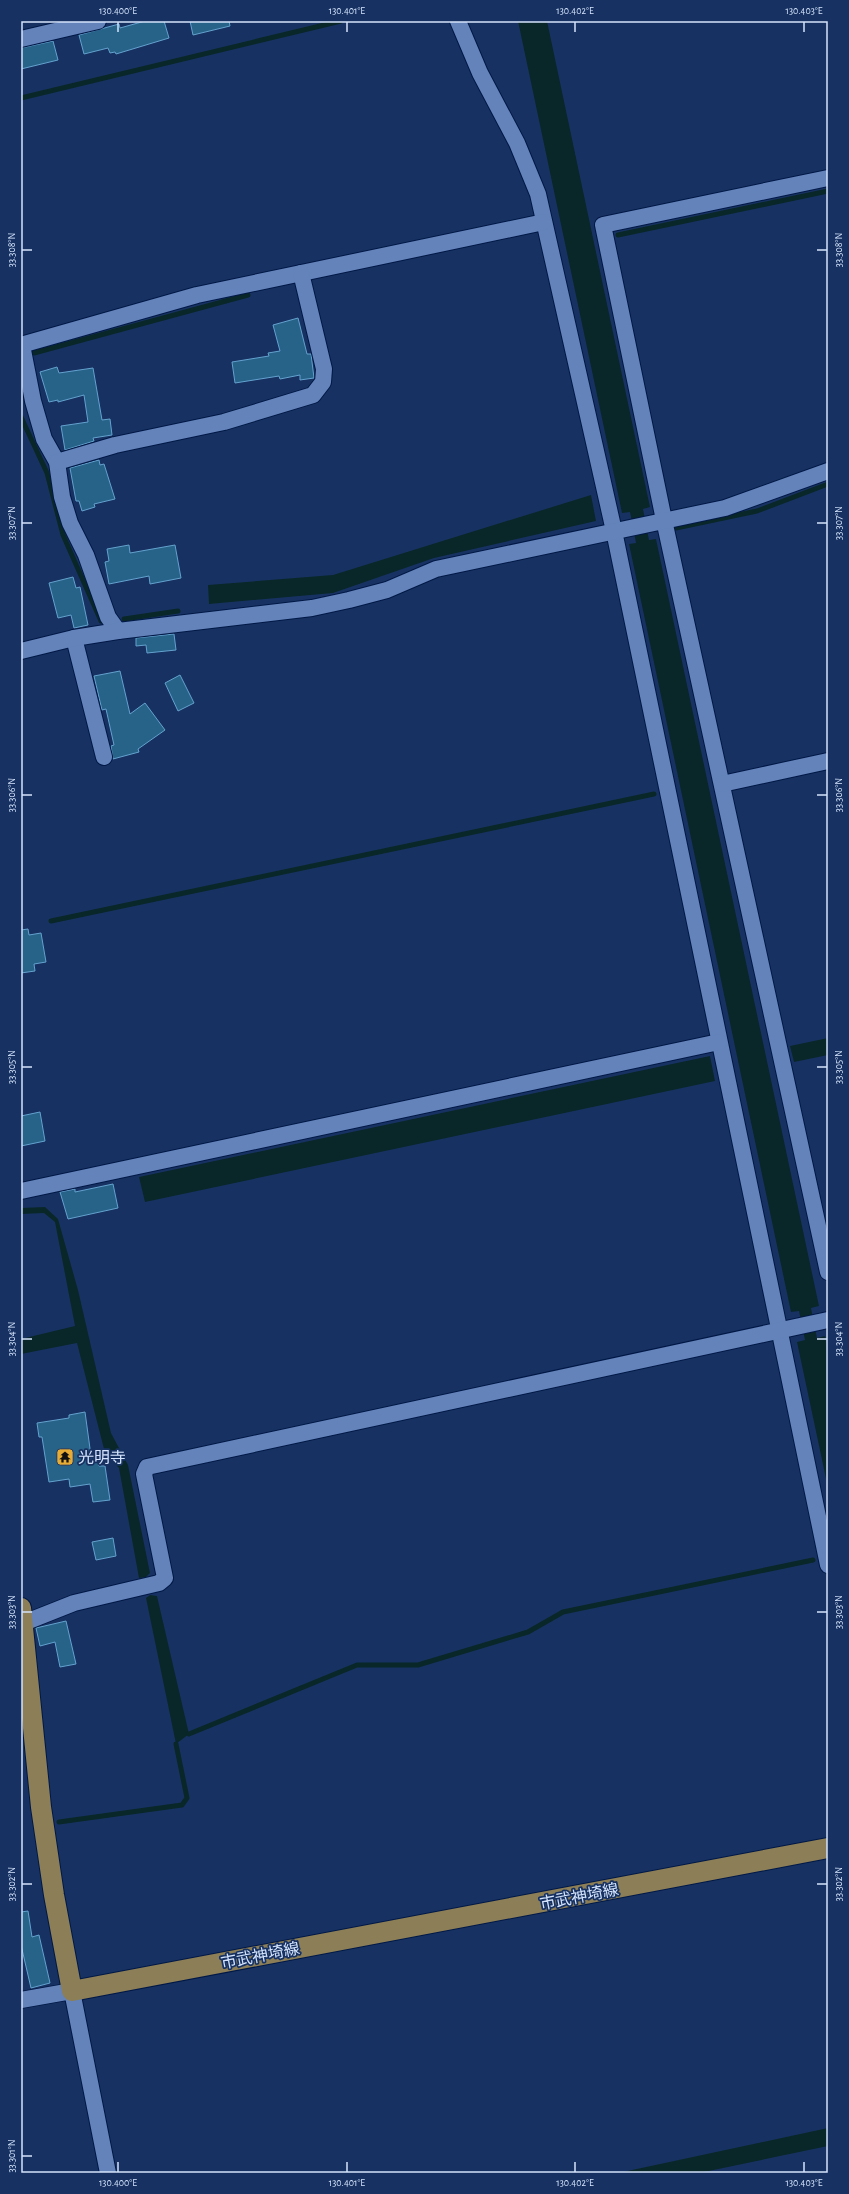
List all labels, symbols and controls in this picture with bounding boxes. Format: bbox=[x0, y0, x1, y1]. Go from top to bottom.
text: 130.400°E bbox=[99, 6, 137, 16]
text: 130.401°E bbox=[329, 6, 365, 16]
text: 130.402°E bbox=[556, 6, 594, 16]
text: 130.403°E bbox=[785, 6, 823, 16]
text: 33.308°N bbox=[7, 233, 17, 267]
text: 33.308°N bbox=[834, 233, 844, 267]
text: 33.307°N bbox=[7, 506, 17, 540]
text: 33.307°N bbox=[834, 506, 844, 540]
text: 33.306°N bbox=[7, 778, 17, 812]
text: 33.306°N bbox=[834, 778, 844, 812]
text: 33.305°N bbox=[7, 1050, 17, 1084]
text: 33.305°N bbox=[834, 1050, 844, 1084]
text: 33.304°N bbox=[7, 1322, 17, 1356]
text: 33.304°N bbox=[834, 1322, 844, 1356]
temple icon: 光明寺 bbox=[55, 1447, 75, 1467]
place label: 光明寺 bbox=[78, 1450, 126, 1466]
text: 33.303°N bbox=[7, 1595, 17, 1629]
text: 33.303°N bbox=[834, 1595, 844, 1629]
text: 33.302°N bbox=[7, 1867, 17, 1901]
text: 33.302°N bbox=[834, 1867, 844, 1901]
street label: 市武神埼線 bbox=[538, 1881, 620, 1912]
street label: 市武神埼線 bbox=[219, 1940, 301, 1971]
text: 33.301°N bbox=[7, 2139, 17, 2173]
text: 130.400°E bbox=[99, 2178, 137, 2188]
text: 130.401°E bbox=[329, 2178, 365, 2188]
text: 130.402°E bbox=[556, 2178, 594, 2188]
text: 130.403°E bbox=[785, 2178, 823, 2188]

